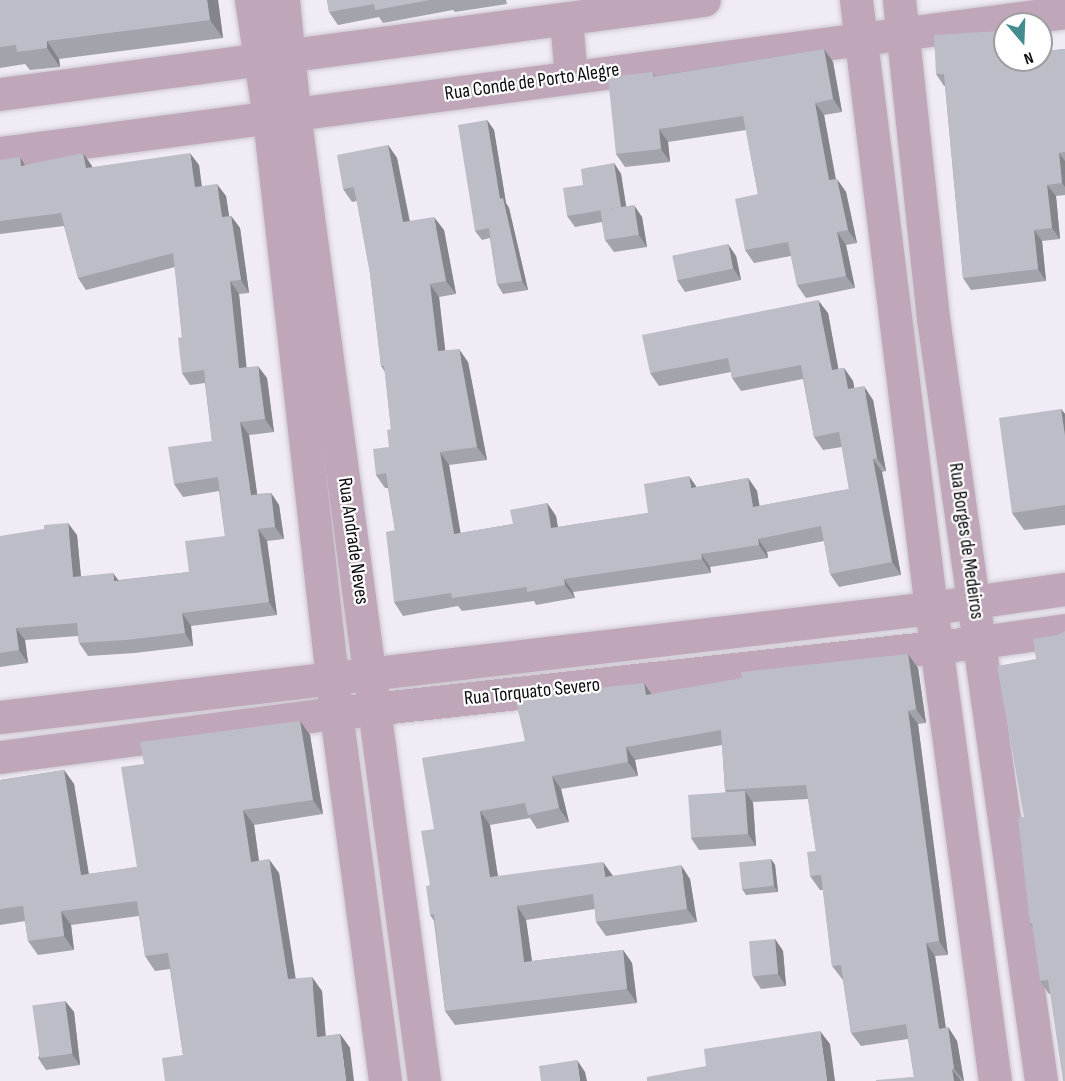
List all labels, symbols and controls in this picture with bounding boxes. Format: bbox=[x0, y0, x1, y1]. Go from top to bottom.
north arrow bbox=[993, 12, 1053, 72]
text: N bbox=[1021, 47, 1036, 68]
street label: Rua Conde de Porto Alegre bbox=[443, 58, 621, 106]
street label: Rua Borges de Medeiros bbox=[943, 461, 989, 621]
street label: Rua Andrade Neves bbox=[332, 476, 374, 606]
street label: Rua Torquato Severo bbox=[463, 673, 601, 711]

